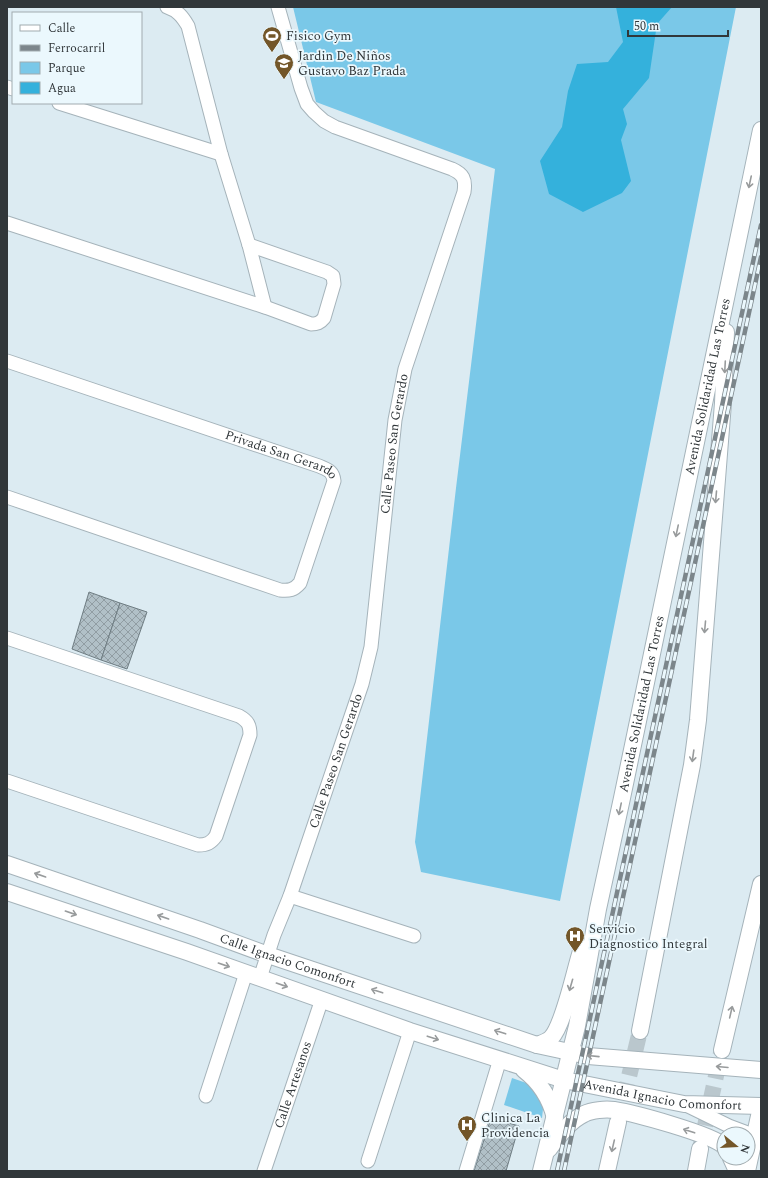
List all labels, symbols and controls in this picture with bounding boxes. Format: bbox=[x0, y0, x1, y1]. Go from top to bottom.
legend bbox=[12, 12, 142, 104]
scale bar bbox=[628, 12, 728, 38]
text: 50 m bbox=[634, 17, 659, 36]
text: Calle bbox=[48, 19, 76, 38]
sports icon: Fisico Gym bbox=[261, 25, 283, 53]
place label: Fisico Gym bbox=[286, 26, 352, 46]
text: Ferrocarril bbox=[48, 39, 105, 58]
place label: Jardin De Niños Gustavo Baz Prada bbox=[298, 46, 407, 81]
school or university icon: Jardin De Niños Gustavo Baz Prada bbox=[273, 52, 295, 80]
text: Parque bbox=[48, 59, 85, 78]
text: Agua bbox=[48, 79, 76, 98]
one-way arrow bbox=[746, 175, 754, 188]
street label: Avenida Solidaridad Las Torres bbox=[679, 296, 736, 477]
one-way arrow bbox=[721, 360, 729, 373]
street label: Calle Paseo San Gerardo bbox=[375, 372, 414, 515]
street label: Privada San Gerardo bbox=[222, 425, 343, 483]
one-way arrow bbox=[712, 490, 719, 503]
one-way arrow bbox=[673, 524, 681, 537]
street label: Avenida Solidaridad Las Torres bbox=[613, 614, 670, 794]
one-way arrow bbox=[702, 620, 709, 633]
street label: Calle Paseo San Gerardo bbox=[304, 691, 368, 831]
one-way arrow bbox=[689, 749, 697, 762]
one-way arrow bbox=[616, 802, 623, 815]
one-way arrow bbox=[34, 871, 46, 879]
one-way arrow bbox=[64, 910, 77, 917]
one-way arrow bbox=[157, 913, 169, 921]
place label: Servicio Diagnostico Integral bbox=[589, 919, 708, 954]
hospital icon: Servicio Diagnostico Integral bbox=[564, 925, 586, 953]
street label: Calle Ignacio Comonfort bbox=[217, 928, 359, 994]
one-way arrow bbox=[217, 962, 230, 969]
one-way arrow bbox=[567, 979, 574, 992]
one-way arrow bbox=[275, 982, 287, 990]
one-way arrow bbox=[371, 987, 383, 995]
one-way arrow bbox=[727, 1006, 735, 1019]
one-way arrow bbox=[494, 1028, 506, 1036]
one-way arrow bbox=[426, 1035, 439, 1042]
street label: Calle Artesanos bbox=[269, 1038, 317, 1131]
one-way arrow bbox=[587, 1052, 600, 1060]
one-way arrow bbox=[716, 1063, 729, 1071]
street label: Avenida Ignacio Comonfort bbox=[582, 1074, 742, 1116]
place label: Clinica La Providencia bbox=[481, 1108, 550, 1143]
hospital icon: Clinica La Providencia bbox=[456, 1114, 478, 1142]
north arrow bbox=[716, 1126, 756, 1166]
one-way arrow bbox=[682, 1127, 695, 1134]
one-way arrow bbox=[608, 1140, 616, 1153]
text: N bbox=[736, 1142, 755, 1156]

